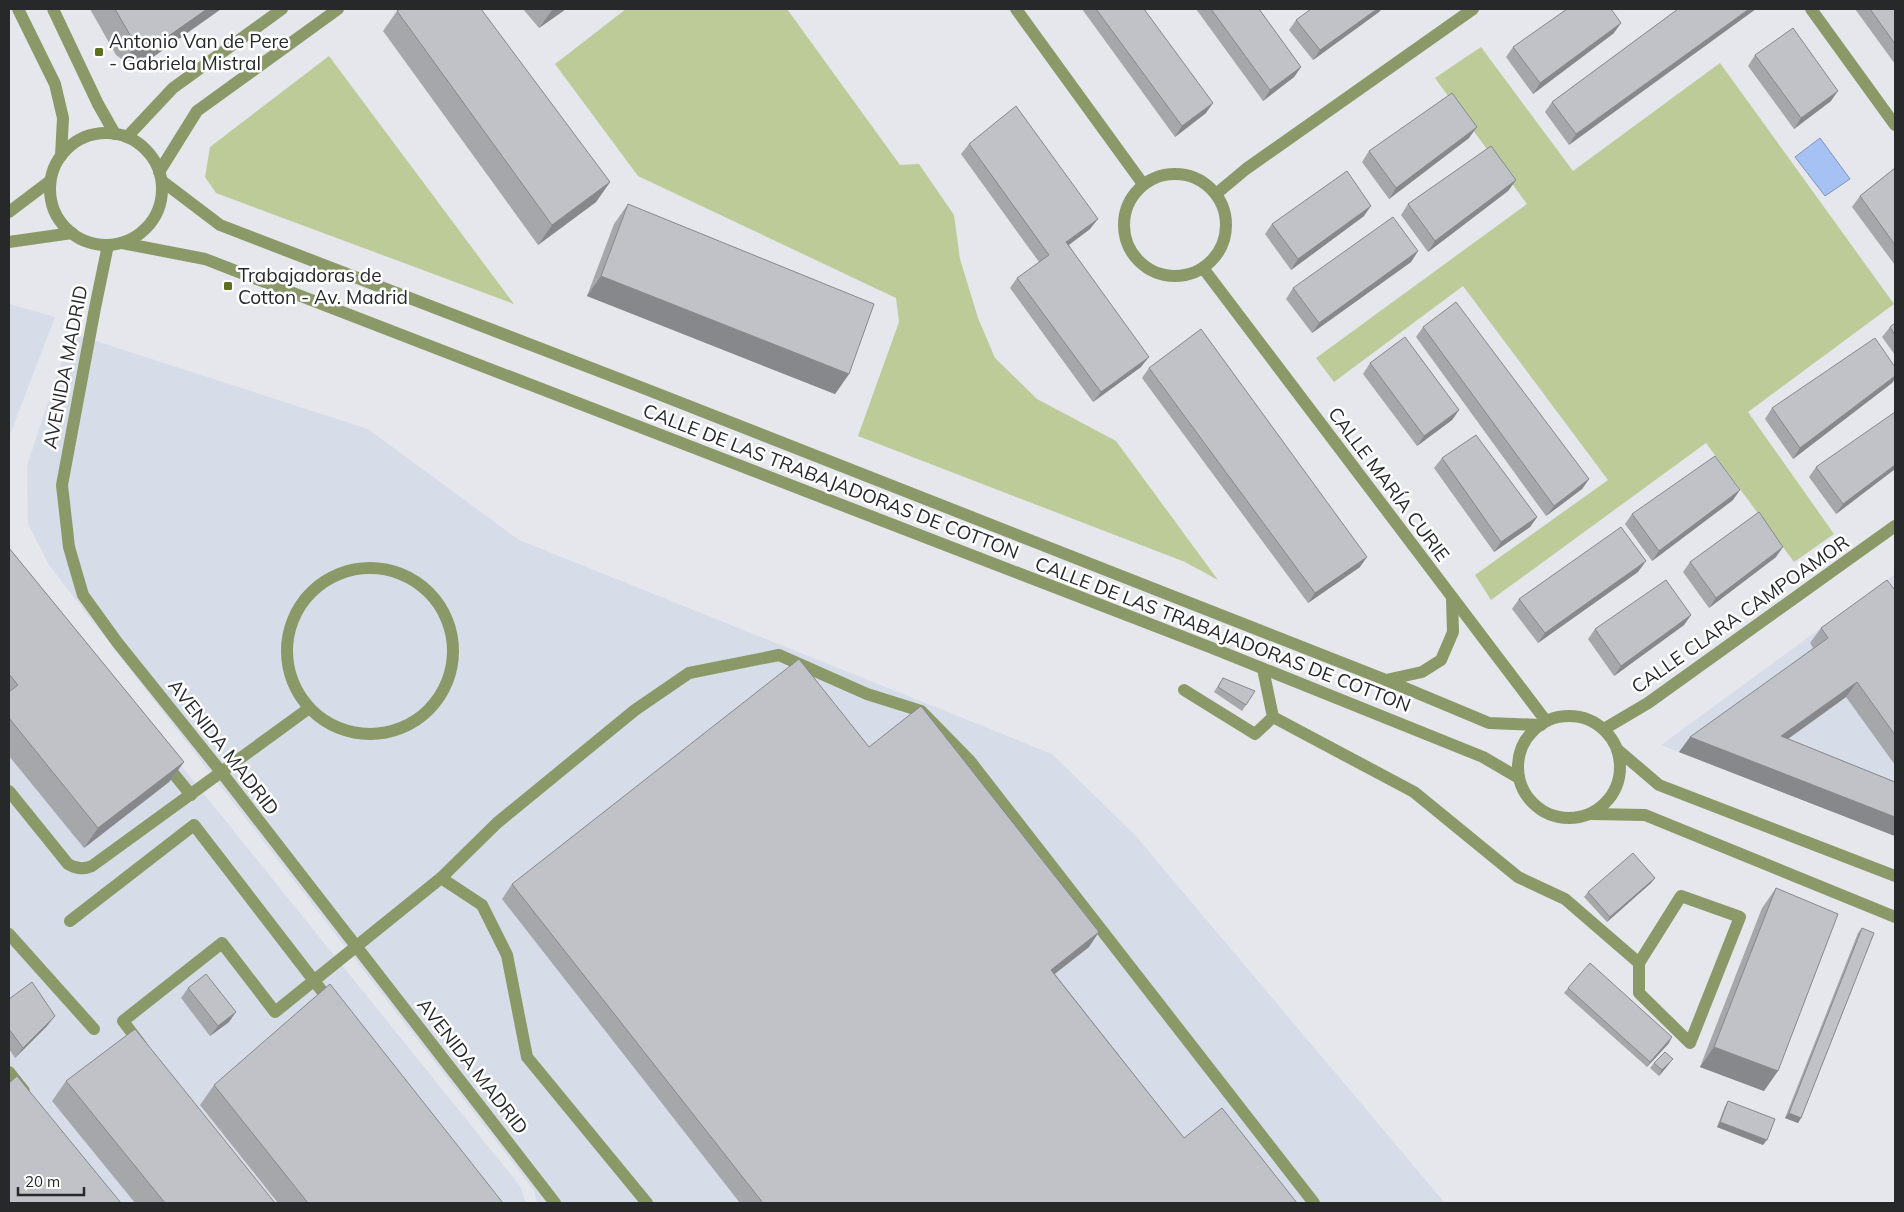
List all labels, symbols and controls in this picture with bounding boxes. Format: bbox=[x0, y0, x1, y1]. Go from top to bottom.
place label: Antonio Van de Pere - Gabriela Mistral bbox=[109, 29, 289, 75]
marker: Antonio Van de Pere - Gabriela Mistral bbox=[93, 46, 105, 58]
place label: Trabajadoras de Cotton - Av. Madrid bbox=[238, 263, 408, 309]
marker: Trabajadoras de Cotton - Av. Madrid bbox=[222, 280, 234, 292]
street label: AVENIDA MADRID bbox=[37, 283, 93, 451]
street label: CALLE DE LAS TRABAJADORAS DE COTTON bbox=[640, 398, 1022, 564]
street label: CALLE MARÍA CURIE bbox=[1323, 402, 1455, 566]
street label: CALLE CLARA CAMPOAMOR bbox=[1627, 530, 1853, 698]
street label: CALLE DE LAS TRABAJADORAS DE COTTON bbox=[1032, 551, 1414, 717]
street label: AVENIDA MADRID bbox=[163, 674, 285, 820]
street label: AVENIDA MADRID bbox=[412, 993, 534, 1139]
scale bar bbox=[18, 1164, 84, 1196]
text: 20 m bbox=[25, 1172, 60, 1191]

